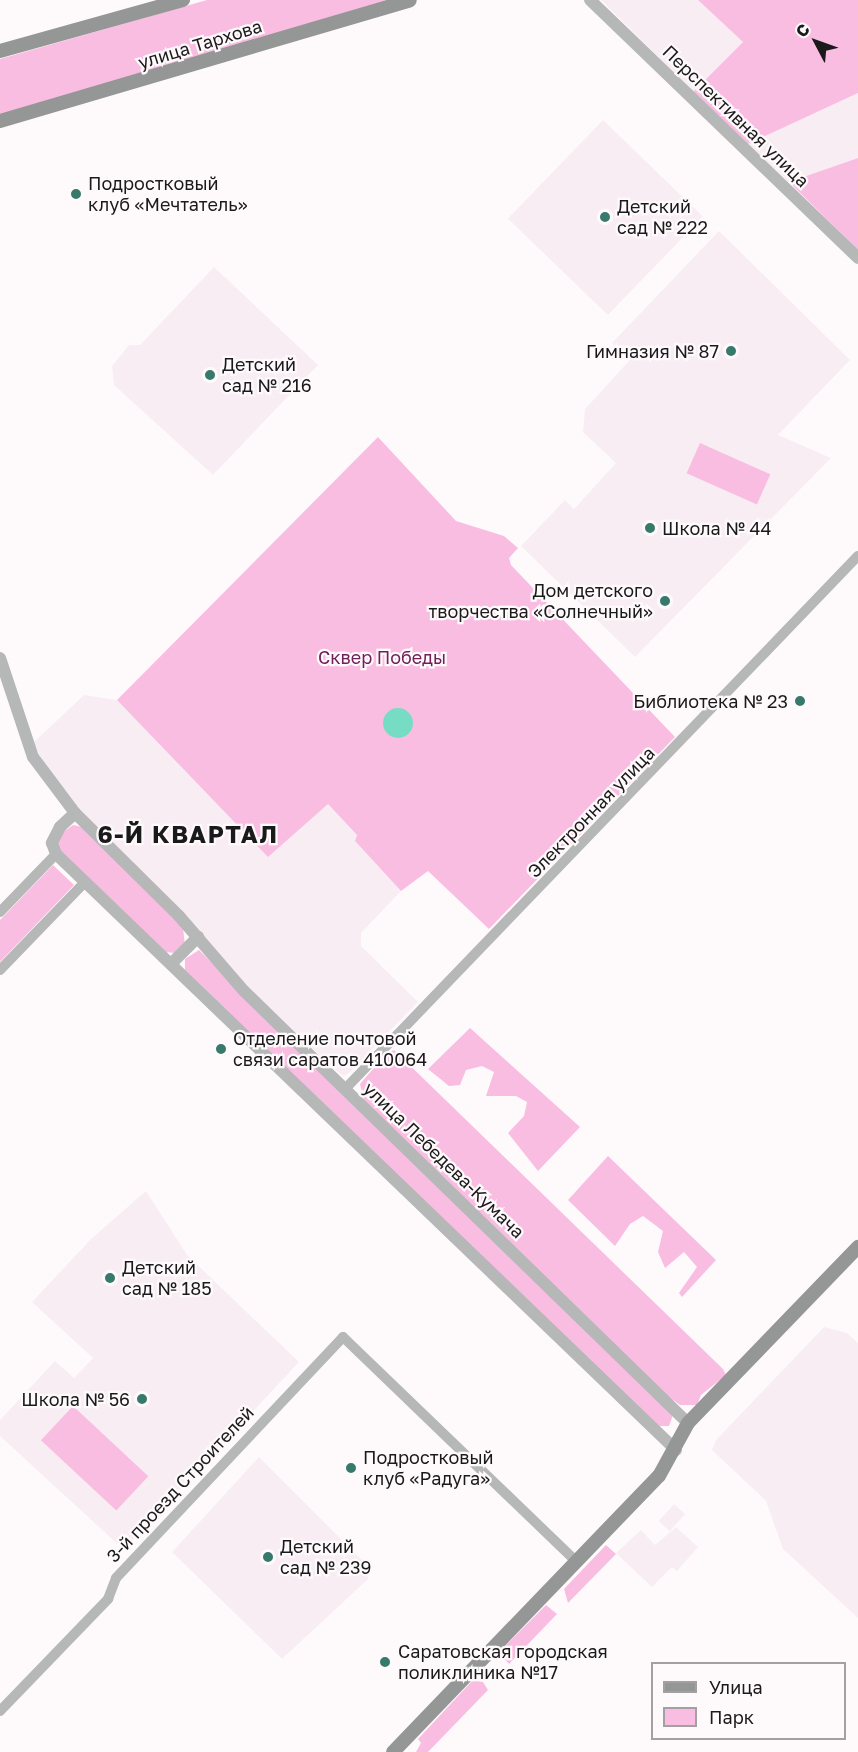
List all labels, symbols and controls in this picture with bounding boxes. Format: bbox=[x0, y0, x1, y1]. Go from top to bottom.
north arrow bbox=[786, 12, 846, 72]
street label: улица Тархова bbox=[135, 15, 265, 73]
text: С bbox=[791, 19, 814, 41]
street label: Перспективная улица bbox=[658, 40, 814, 192]
place label: Подростковый клуб «Мечтатель» bbox=[88, 173, 248, 216]
marker: Подростковый клуб «Мечтатель» bbox=[69, 187, 83, 201]
place label: Детский сад № 222 bbox=[617, 196, 708, 238]
marker: Детский сад № 222 bbox=[598, 210, 612, 224]
place label: Гимназия № 87 bbox=[586, 340, 719, 362]
marker: Гимназия № 87 bbox=[724, 344, 738, 358]
place label: Детский сад № 216 bbox=[222, 354, 312, 397]
marker: Детский сад № 216 bbox=[203, 368, 217, 382]
place label: Школа № 44 bbox=[662, 517, 771, 539]
marker: Школа № 44 bbox=[643, 521, 657, 535]
place label: Дом детского творчества «Солнечный» bbox=[429, 580, 653, 622]
marker: Дом детского творчества «Солнечный» bbox=[658, 594, 672, 608]
park label: Сквер Победы bbox=[318, 646, 446, 668]
place label: Библиотека № 23 bbox=[633, 690, 788, 712]
marker: Библиотека № 23 bbox=[793, 694, 807, 708]
street label: Электронная улица bbox=[523, 742, 659, 882]
district label: 6-Й КВАРТАЛ bbox=[97, 820, 279, 848]
place label: Отделение почтовой связи саратов 410064 bbox=[233, 1028, 427, 1070]
marker: Отделение почтовой связи саратов 410064 bbox=[214, 1042, 228, 1056]
street label: улица Лебедева-Кумача bbox=[359, 1077, 529, 1243]
place label: Детский сад № 185 bbox=[122, 1257, 212, 1300]
marker: Детский сад № 185 bbox=[103, 1271, 117, 1285]
place label: Школа № 56 bbox=[21, 1388, 130, 1410]
marker: Школа № 56 bbox=[135, 1392, 149, 1406]
street label: 3-й проезд Строителей bbox=[102, 1401, 258, 1567]
place label: Подростковый клуб «Радуга» bbox=[363, 1447, 494, 1490]
marker: Подростковый клуб «Радуга» bbox=[344, 1461, 358, 1475]
place label: Детский сад № 239 bbox=[280, 1536, 371, 1578]
marker: Детский сад № 239 bbox=[261, 1550, 275, 1564]
place label: Саратовская городская поликлиника №17 bbox=[398, 1641, 608, 1684]
marker: Саратовская городская поликлиника №17 bbox=[376, 1653, 394, 1671]
legend bbox=[651, 1662, 846, 1740]
text: Улица bbox=[709, 1676, 763, 1698]
text: Парк bbox=[709, 1706, 754, 1728]

